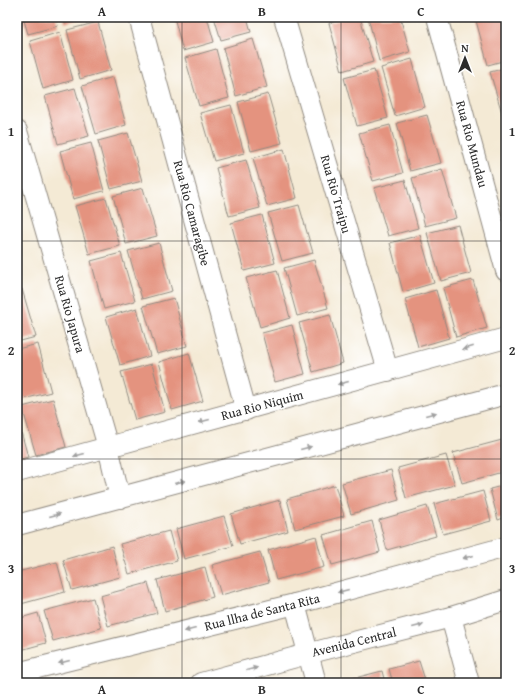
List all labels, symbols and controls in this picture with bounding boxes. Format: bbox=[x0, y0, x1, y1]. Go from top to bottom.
text: A bbox=[98, 2, 107, 21]
text: B bbox=[258, 2, 266, 21]
text: C bbox=[417, 2, 425, 21]
north arrow bbox=[445, 38, 485, 78]
text: N bbox=[461, 40, 469, 56]
street label: Rua Rio Mundau bbox=[451, 98, 493, 190]
text: 1 bbox=[8, 122, 14, 141]
text: 1 bbox=[509, 122, 515, 141]
street label: Rua Rio Traipu bbox=[316, 153, 356, 235]
street label: Rua Rio Camaragibe bbox=[169, 158, 215, 268]
street label: Rua Rio Japura bbox=[50, 273, 90, 356]
text: 2 bbox=[8, 341, 15, 360]
text: 2 bbox=[509, 341, 516, 360]
one-way arrow bbox=[462, 345, 474, 351]
one-way arrow bbox=[337, 380, 349, 386]
street label: Rua Rio Niquim bbox=[219, 385, 306, 425]
one-way arrow bbox=[426, 411, 438, 417]
one-way arrow bbox=[198, 418, 210, 424]
one-way arrow bbox=[300, 445, 312, 451]
one-way arrow bbox=[73, 453, 85, 459]
one-way arrow bbox=[175, 479, 187, 485]
one-way arrow bbox=[49, 512, 61, 518]
one-way arrow bbox=[462, 555, 475, 561]
text: 3 bbox=[8, 559, 14, 578]
text: 3 bbox=[509, 559, 515, 578]
street label: Rua llha de Santa Rita bbox=[202, 588, 323, 636]
one-way arrow bbox=[337, 588, 349, 594]
street label: Avenida Central bbox=[310, 622, 399, 662]
one-way arrow bbox=[412, 622, 424, 628]
one-way arrow bbox=[184, 628, 196, 634]
one-way arrow bbox=[57, 659, 70, 665]
one-way arrow bbox=[246, 666, 258, 672]
text: A bbox=[98, 680, 107, 699]
text: B bbox=[258, 680, 266, 699]
text: C bbox=[417, 680, 425, 699]

